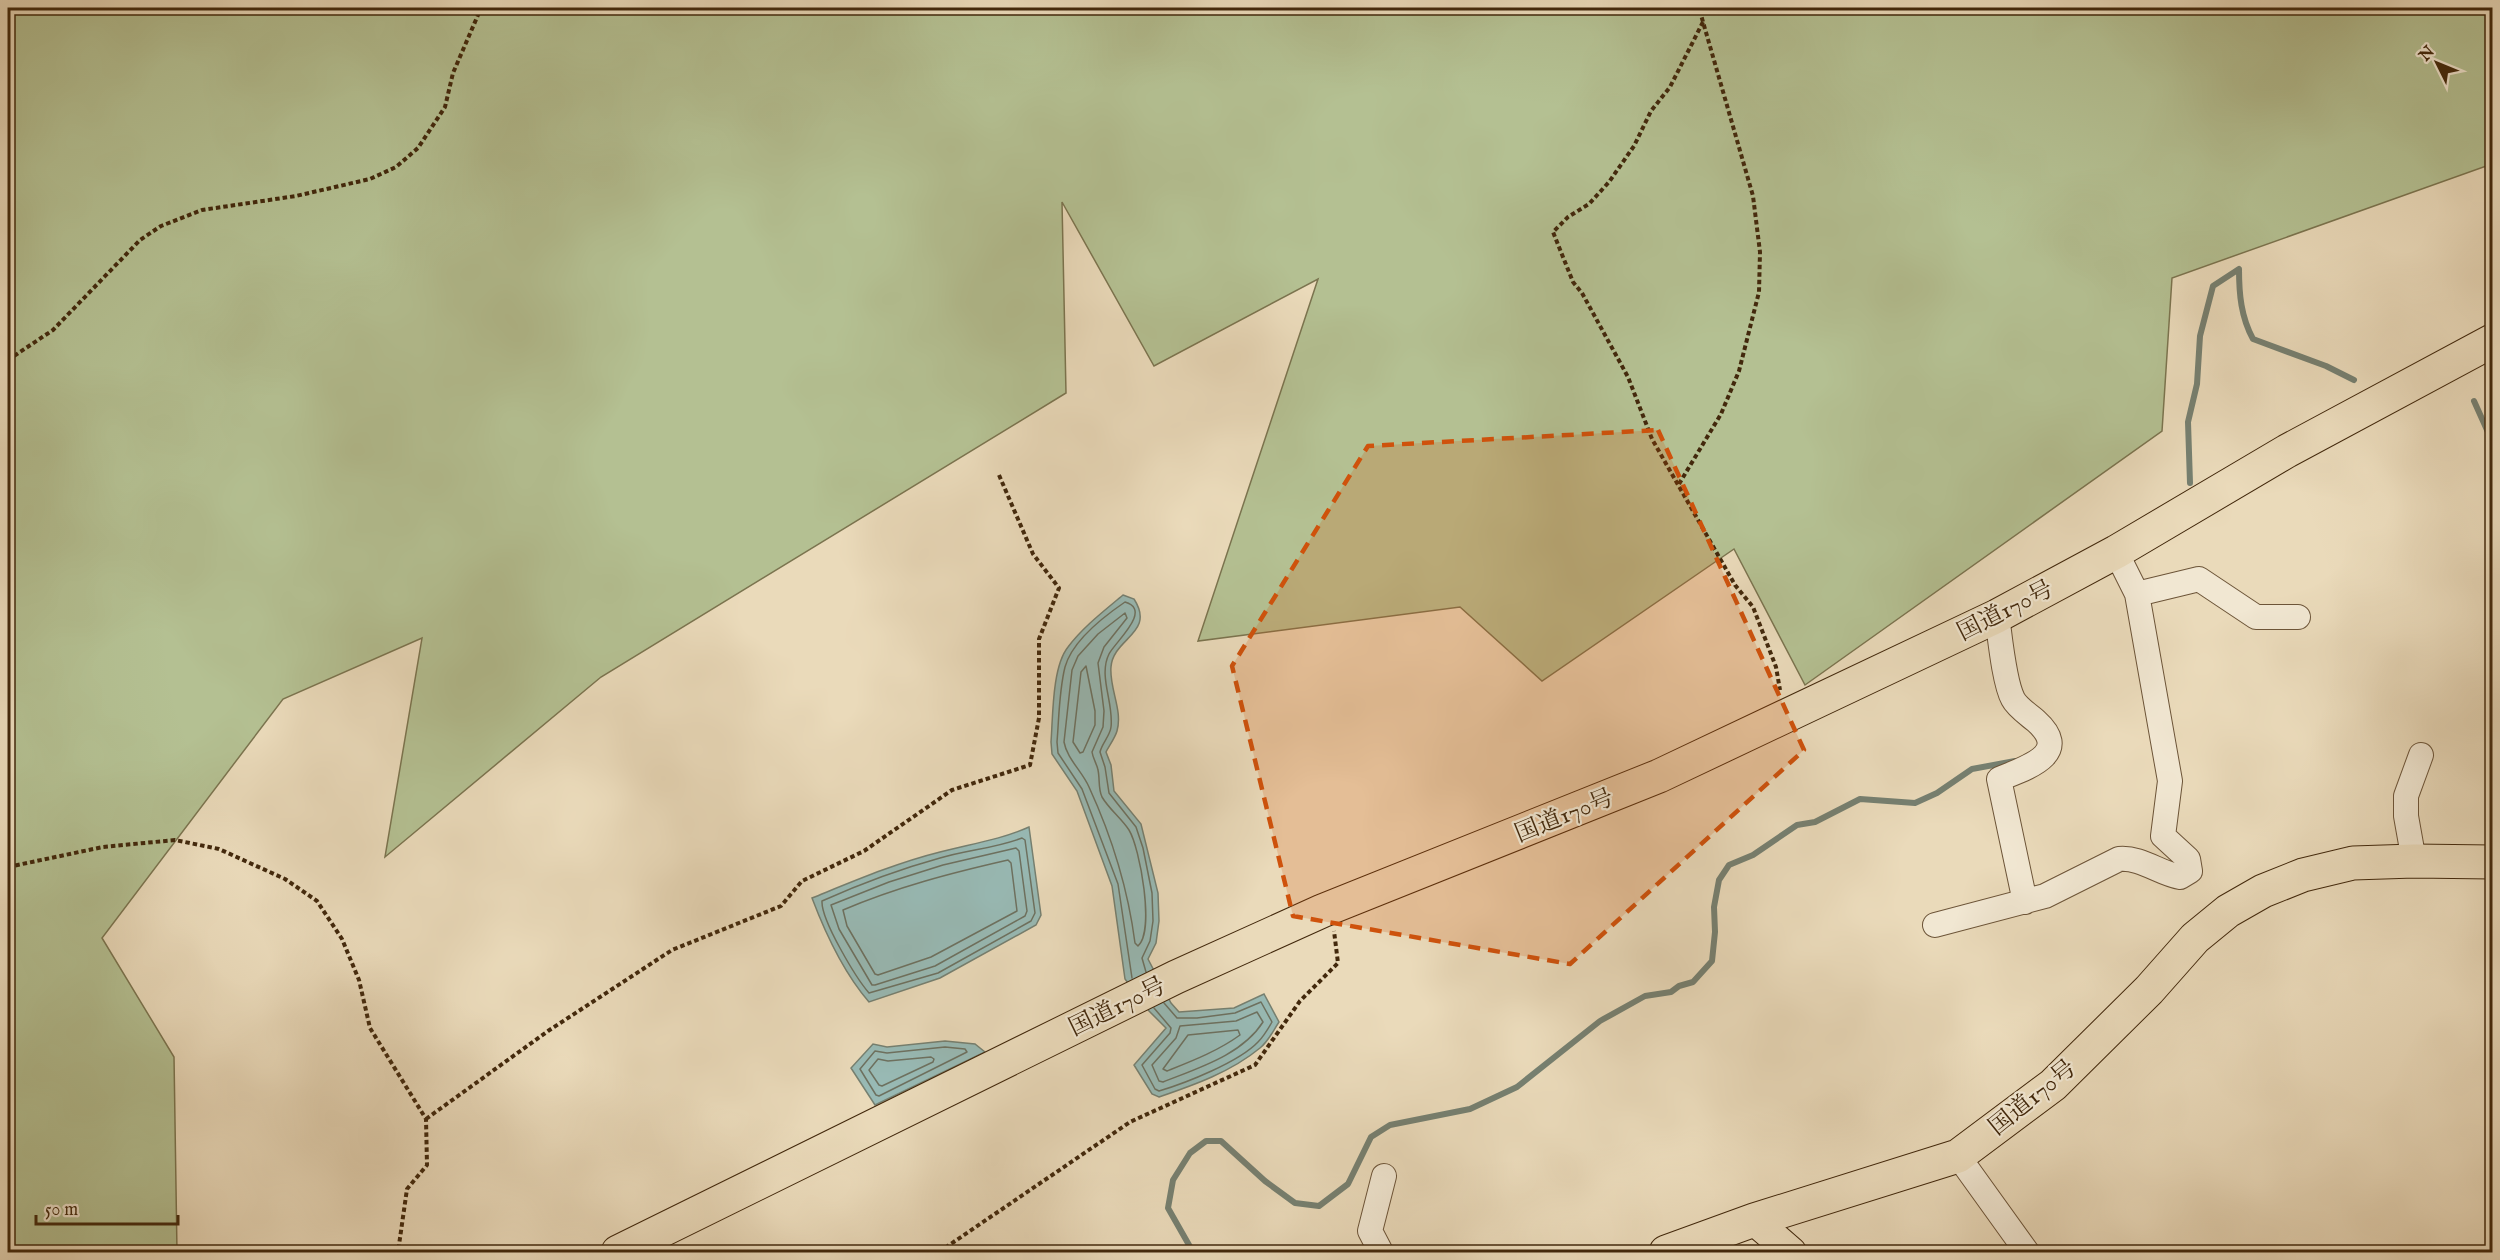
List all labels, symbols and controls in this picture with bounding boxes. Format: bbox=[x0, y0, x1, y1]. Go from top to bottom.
north arrow bbox=[2407, 33, 2467, 93]
text: N bbox=[2415, 42, 2440, 67]
street label: 国道170号 bbox=[1952, 574, 2059, 649]
street label: 国道170号 bbox=[1511, 783, 1619, 850]
street label: 国道170号 bbox=[1064, 971, 1171, 1044]
street label: 国道170号 bbox=[1983, 1053, 2083, 1143]
scale bar bbox=[36, 1188, 178, 1226]
text: 50 m bbox=[45, 1199, 78, 1222]

